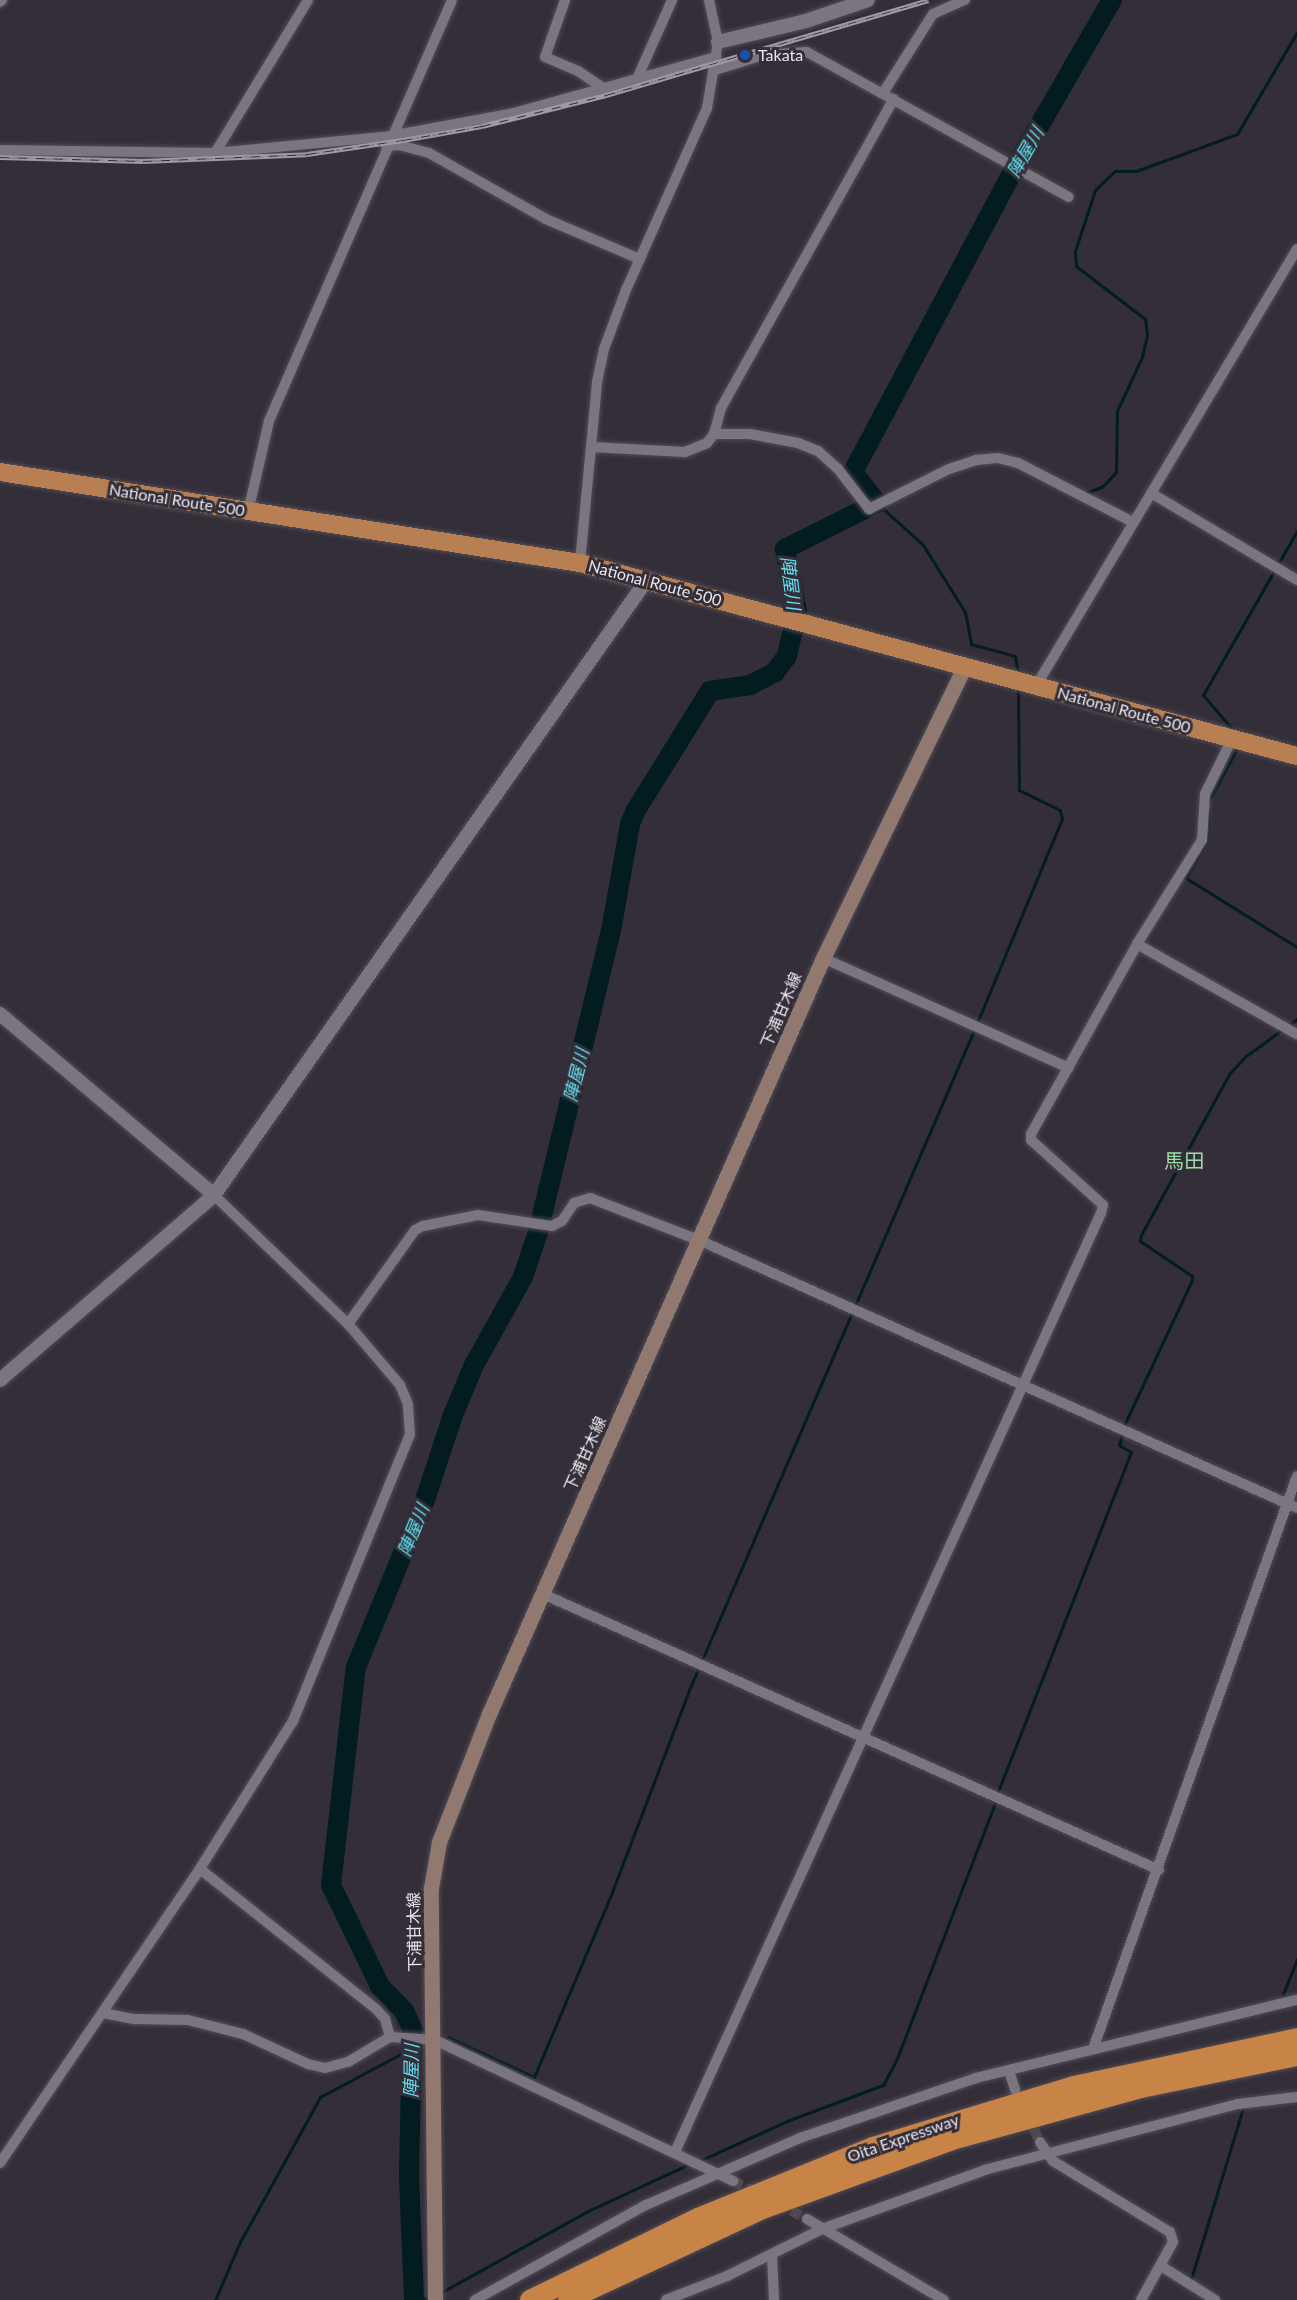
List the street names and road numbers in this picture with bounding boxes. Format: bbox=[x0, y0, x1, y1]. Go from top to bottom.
street label: National Route 500 bbox=[108, 480, 246, 520]
street label: National Route 500 bbox=[586, 556, 724, 610]
street label: National Route 500 bbox=[1055, 683, 1193, 737]
street label: 下浦甘木線 bbox=[757, 969, 805, 1051]
street label: 下浦甘木線 bbox=[560, 1414, 610, 1494]
street label: 下浦甘木線 bbox=[404, 1892, 424, 1972]
street label: Oita Expressway bbox=[845, 2110, 961, 2166]

